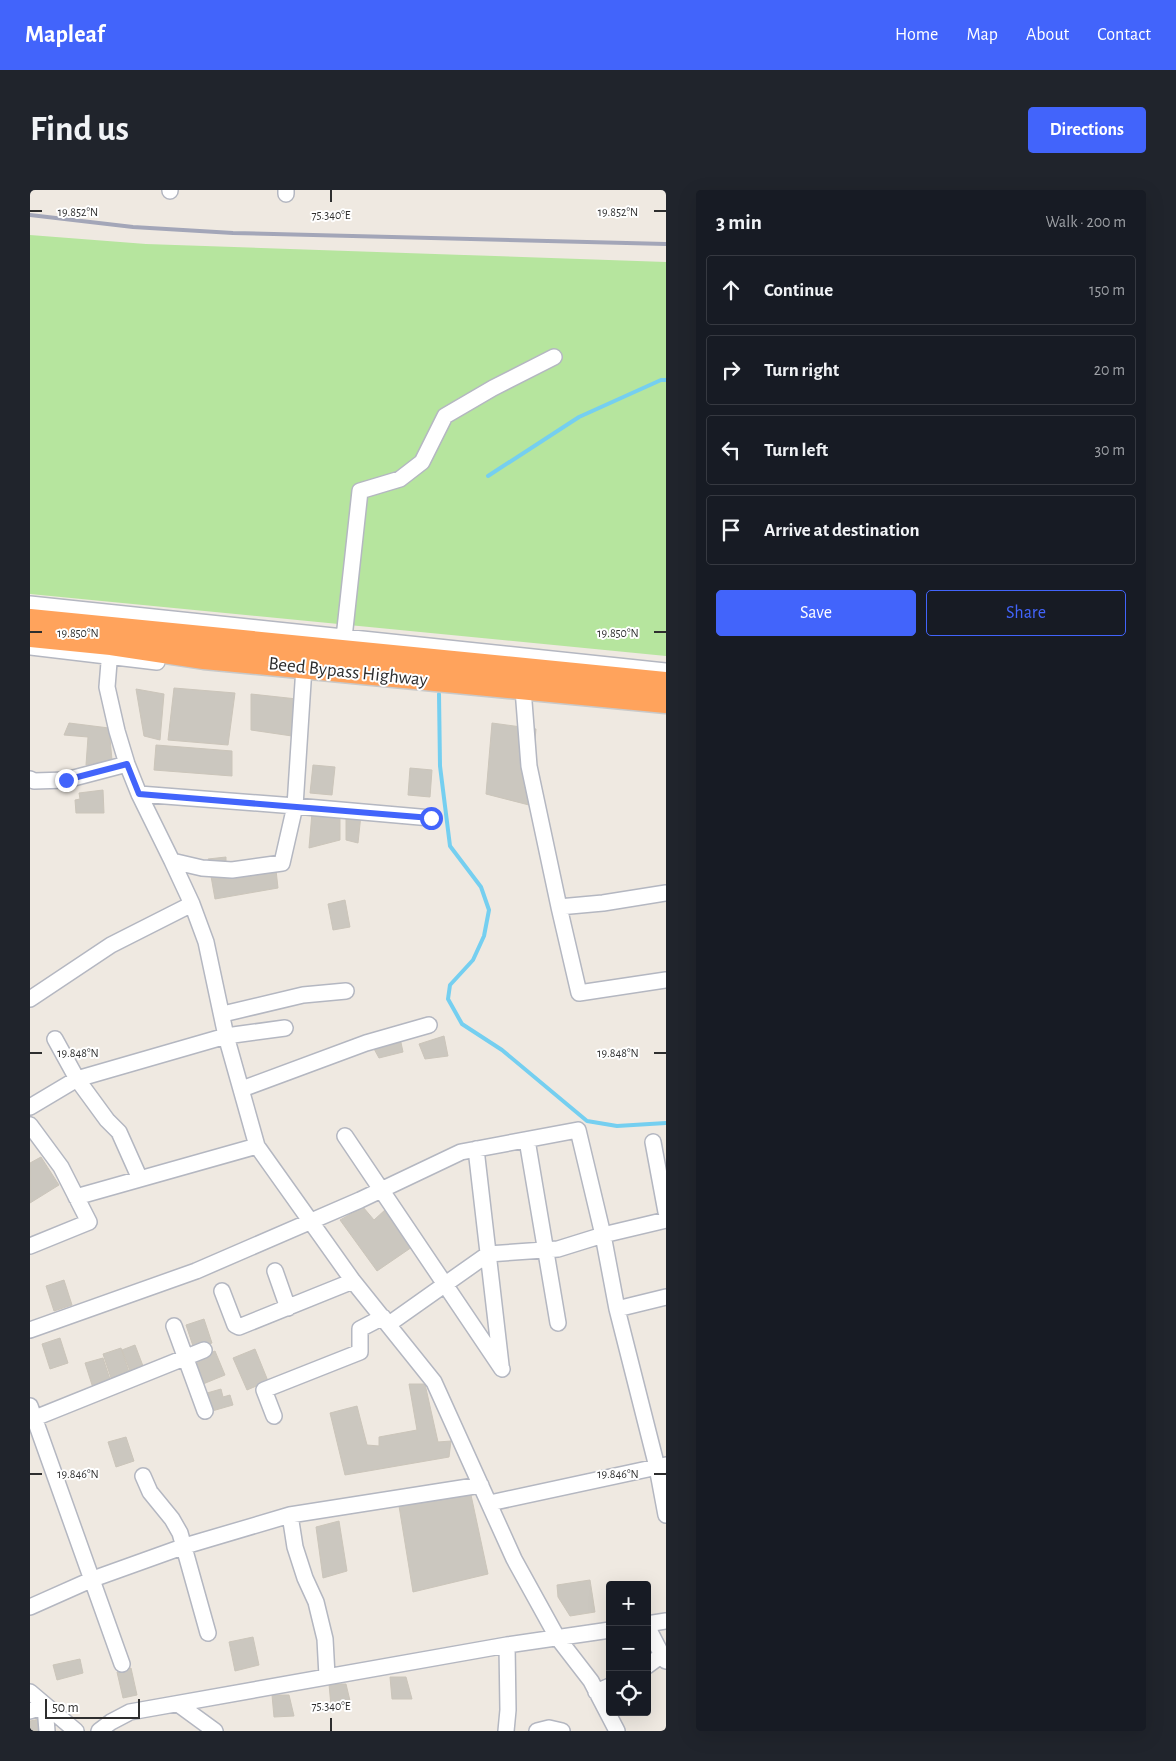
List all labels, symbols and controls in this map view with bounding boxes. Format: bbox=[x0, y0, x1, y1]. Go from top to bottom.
text: Mapleaf bbox=[25, 23, 105, 47]
text: Home bbox=[895, 26, 938, 44]
text: Map bbox=[966, 26, 998, 44]
text: About bbox=[1026, 26, 1069, 44]
text: Contact bbox=[1097, 26, 1151, 44]
button: Directions bbox=[1028, 107, 1146, 153]
text: Find us bbox=[30, 112, 129, 147]
text: 19.852°N bbox=[58, 206, 98, 218]
text: 19.852°N bbox=[598, 206, 638, 218]
text: 75.340°E bbox=[311, 209, 351, 221]
text: 3 min bbox=[716, 212, 762, 233]
text: Walk · 200 m bbox=[1045, 214, 1126, 230]
icon: ahead bbox=[717, 276, 745, 304]
text: Continue bbox=[764, 281, 833, 300]
text: 150 m bbox=[1089, 282, 1125, 298]
icon: right bbox=[717, 356, 745, 384]
text: Turn right bbox=[764, 361, 839, 380]
text: 20 m bbox=[1094, 362, 1125, 378]
icon: left bbox=[717, 436, 745, 464]
text: Turn left bbox=[764, 441, 828, 460]
text: 30 m bbox=[1095, 442, 1125, 458]
icon: arrive bbox=[717, 516, 745, 544]
text: Arrive at destination bbox=[764, 521, 920, 540]
button: Save bbox=[716, 590, 916, 636]
button: Share bbox=[926, 590, 1126, 636]
text: 19.850°N bbox=[57, 627, 99, 639]
text: 19.850°N bbox=[597, 627, 639, 639]
street label: Beed Bypass Highway bbox=[267, 654, 429, 690]
route end bbox=[55, 769, 78, 792]
route start bbox=[420, 807, 443, 830]
text: 19.848°N bbox=[57, 1047, 99, 1059]
text: 19.848°N bbox=[597, 1047, 639, 1059]
text: 19.846°N bbox=[57, 1468, 99, 1480]
text: 19.846°N bbox=[597, 1468, 639, 1480]
map controls bbox=[606, 1581, 651, 1716]
button: + bbox=[606, 1581, 651, 1626]
button: − bbox=[606, 1626, 651, 1671]
button: locate bbox=[606, 1671, 651, 1716]
scale bar bbox=[45, 1696, 140, 1719]
text: 75.340°E bbox=[311, 1700, 351, 1712]
text: 50 m bbox=[52, 1701, 79, 1715]

